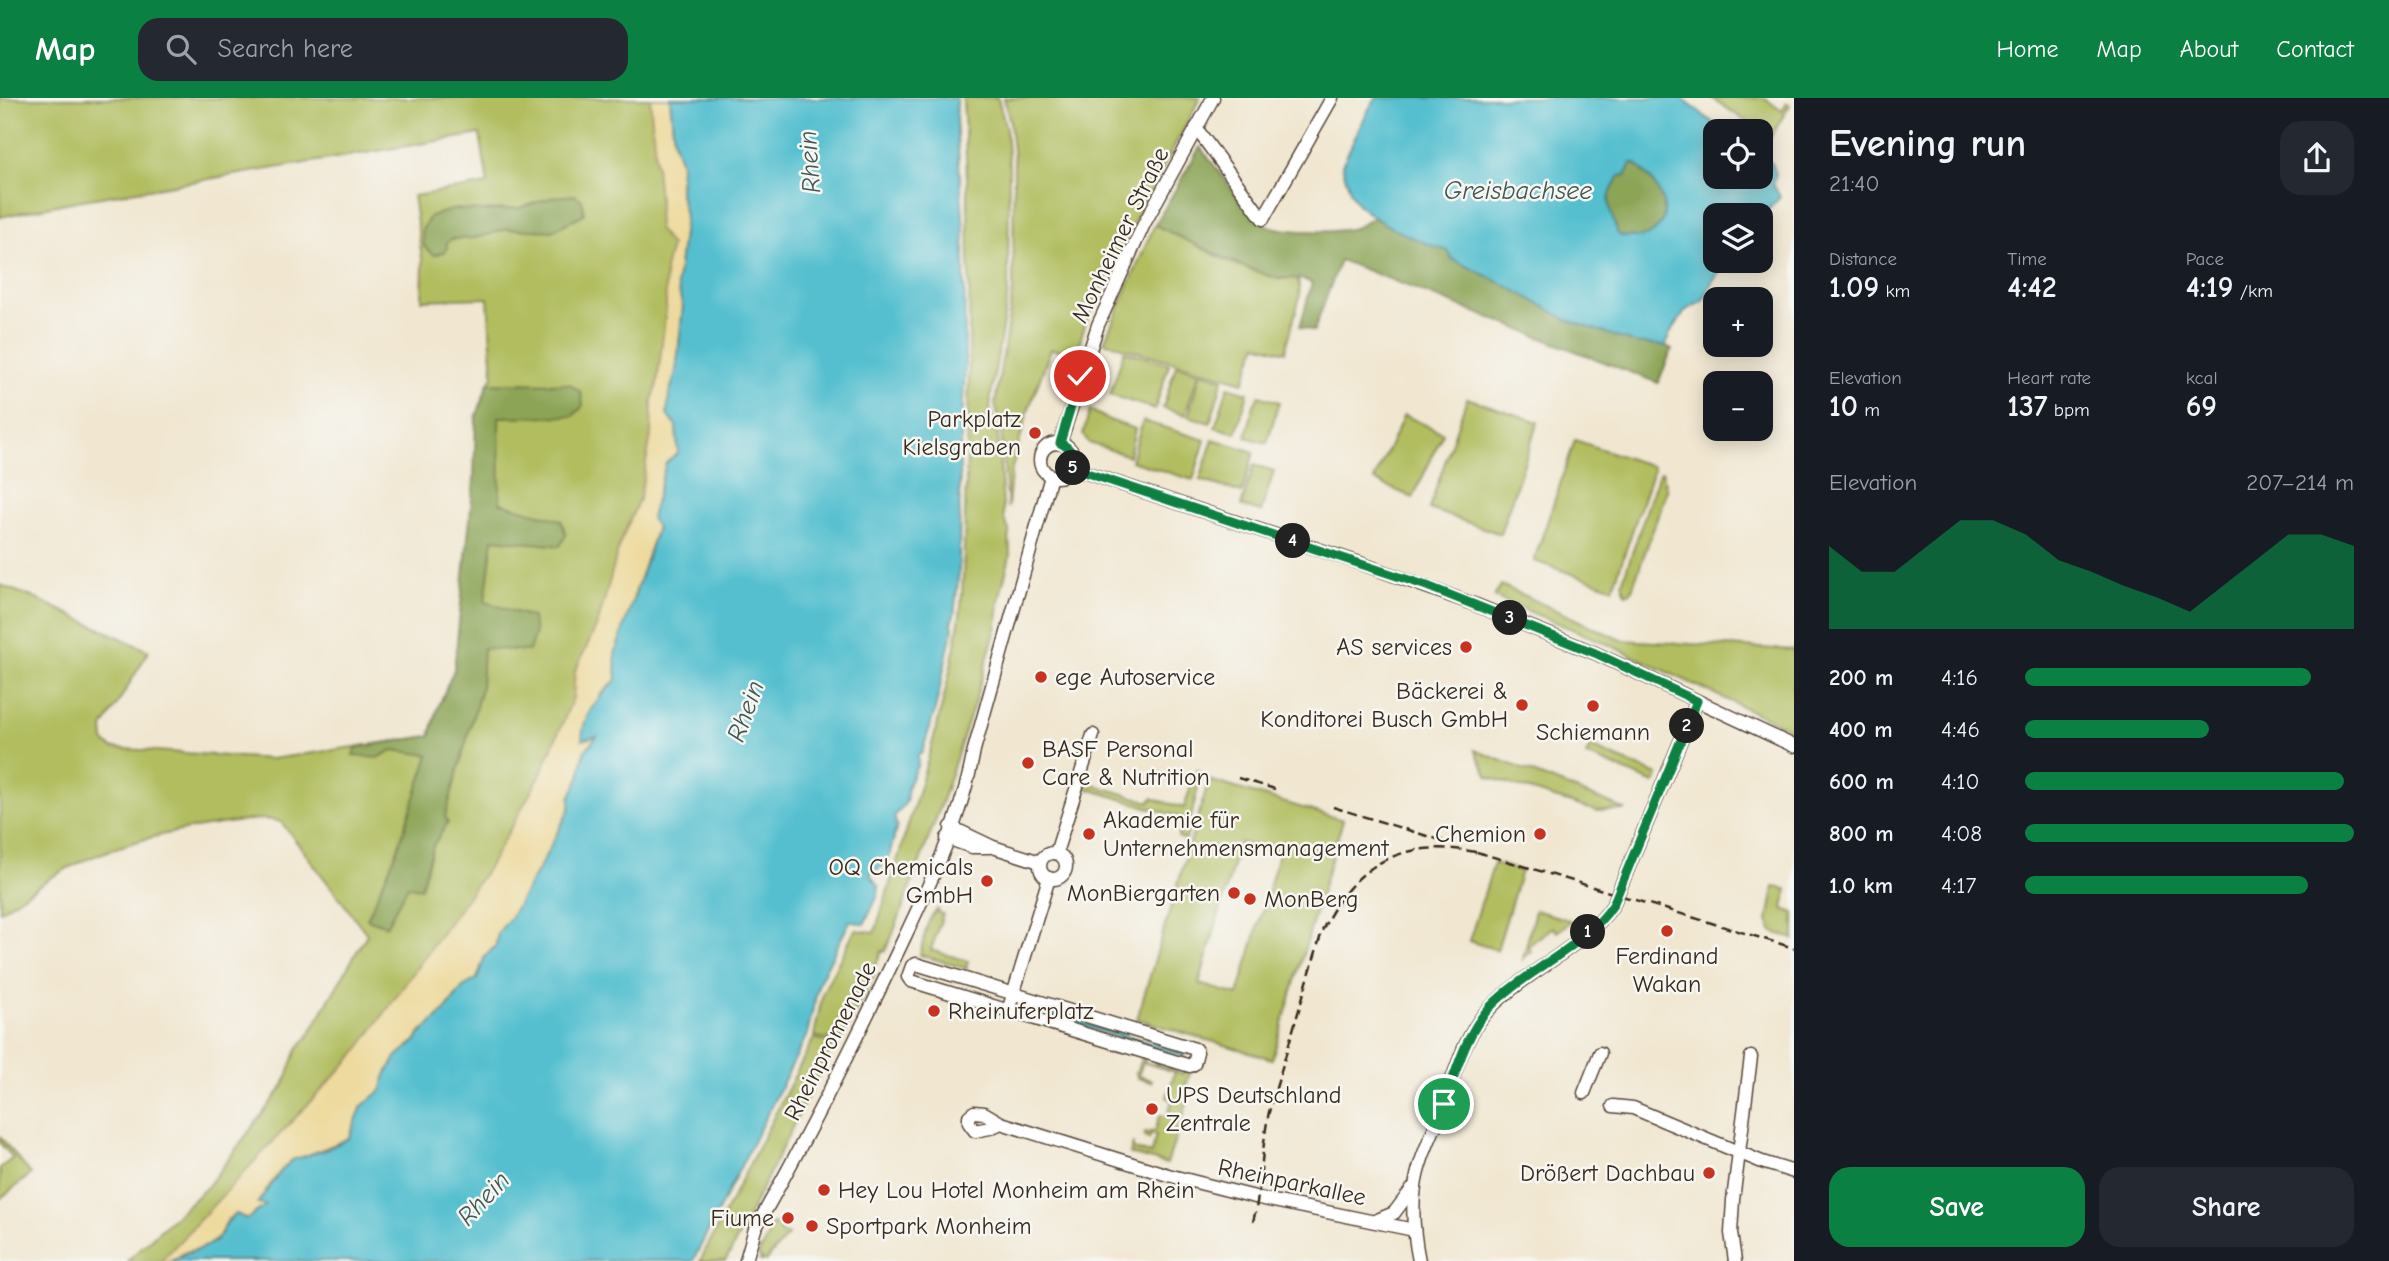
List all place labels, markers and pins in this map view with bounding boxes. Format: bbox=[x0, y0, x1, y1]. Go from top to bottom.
pin bbox=[1050, 346, 1110, 406]
place label: Parkplatz Kielsgraben bbox=[903, 405, 1022, 461]
marker: Parkplatz Kielsgraben bbox=[1027, 425, 1043, 441]
pin: 5 bbox=[1056, 450, 1090, 486]
pin: 4 bbox=[1276, 524, 1310, 558]
pin: 3 bbox=[1492, 601, 1528, 636]
place label: AS services bbox=[1336, 633, 1452, 661]
marker: AS services bbox=[1458, 639, 1474, 655]
place label: ege Autoservice bbox=[1055, 663, 1215, 691]
marker: ege Autoservice bbox=[1033, 669, 1049, 685]
place label: Bäckerei & Konditorei Busch GmbH bbox=[1260, 677, 1508, 733]
marker: Bäckerei & Konditorei Busch GmbH bbox=[1514, 697, 1530, 713]
marker: Schiemann bbox=[1585, 698, 1601, 714]
pin: 2 bbox=[1670, 708, 1704, 744]
place label: Schiemann bbox=[1536, 718, 1650, 746]
place label: BASF Personal Care & Nutrition bbox=[1042, 735, 1210, 791]
marker: BASF Personal Care & Nutrition bbox=[1020, 755, 1036, 771]
place label: Akademie für Unternehmensmanagement bbox=[1103, 806, 1390, 862]
place label: Chemion bbox=[1435, 820, 1526, 848]
marker: Akademie für Unternehmensmanagement bbox=[1081, 826, 1097, 842]
marker: Chemion bbox=[1532, 826, 1548, 842]
place label: OQ Chemicals GmbH bbox=[828, 853, 973, 909]
marker: OQ Chemicals GmbH bbox=[979, 873, 995, 889]
place label: MonBiergarten bbox=[1067, 879, 1220, 907]
marker: MonBiergarten bbox=[1226, 885, 1242, 901]
place label: MonBerg bbox=[1264, 885, 1359, 913]
marker: MonBerg bbox=[1242, 891, 1258, 907]
pin: 1 bbox=[1570, 914, 1606, 950]
marker: Ferdinand Wakan bbox=[1659, 923, 1675, 939]
place label: Ferdinand Wakan bbox=[1615, 942, 1719, 998]
place label: Rheinuferplatz bbox=[948, 997, 1094, 1025]
marker: Rheinuferplatz bbox=[926, 1003, 942, 1019]
pin bbox=[1414, 1074, 1474, 1134]
place label: UPS Deutschland Zentrale bbox=[1166, 1081, 1342, 1137]
marker: UPS Deutschland Zentrale bbox=[1144, 1101, 1160, 1117]
place label: Drößert Dachbau bbox=[1520, 1159, 1695, 1187]
marker: Drößert Dachbau bbox=[1701, 1165, 1717, 1181]
place label: Hey Lou Hotel Monheim am Rhein bbox=[838, 1176, 1194, 1204]
marker: Hey Lou Hotel Monheim am Rhein bbox=[816, 1182, 832, 1198]
place label: Fiume bbox=[711, 1204, 774, 1232]
marker: Fiume bbox=[780, 1210, 796, 1226]
place label: Sportpark Monheim bbox=[826, 1212, 1032, 1240]
marker: Sportpark Monheim bbox=[804, 1218, 820, 1234]

